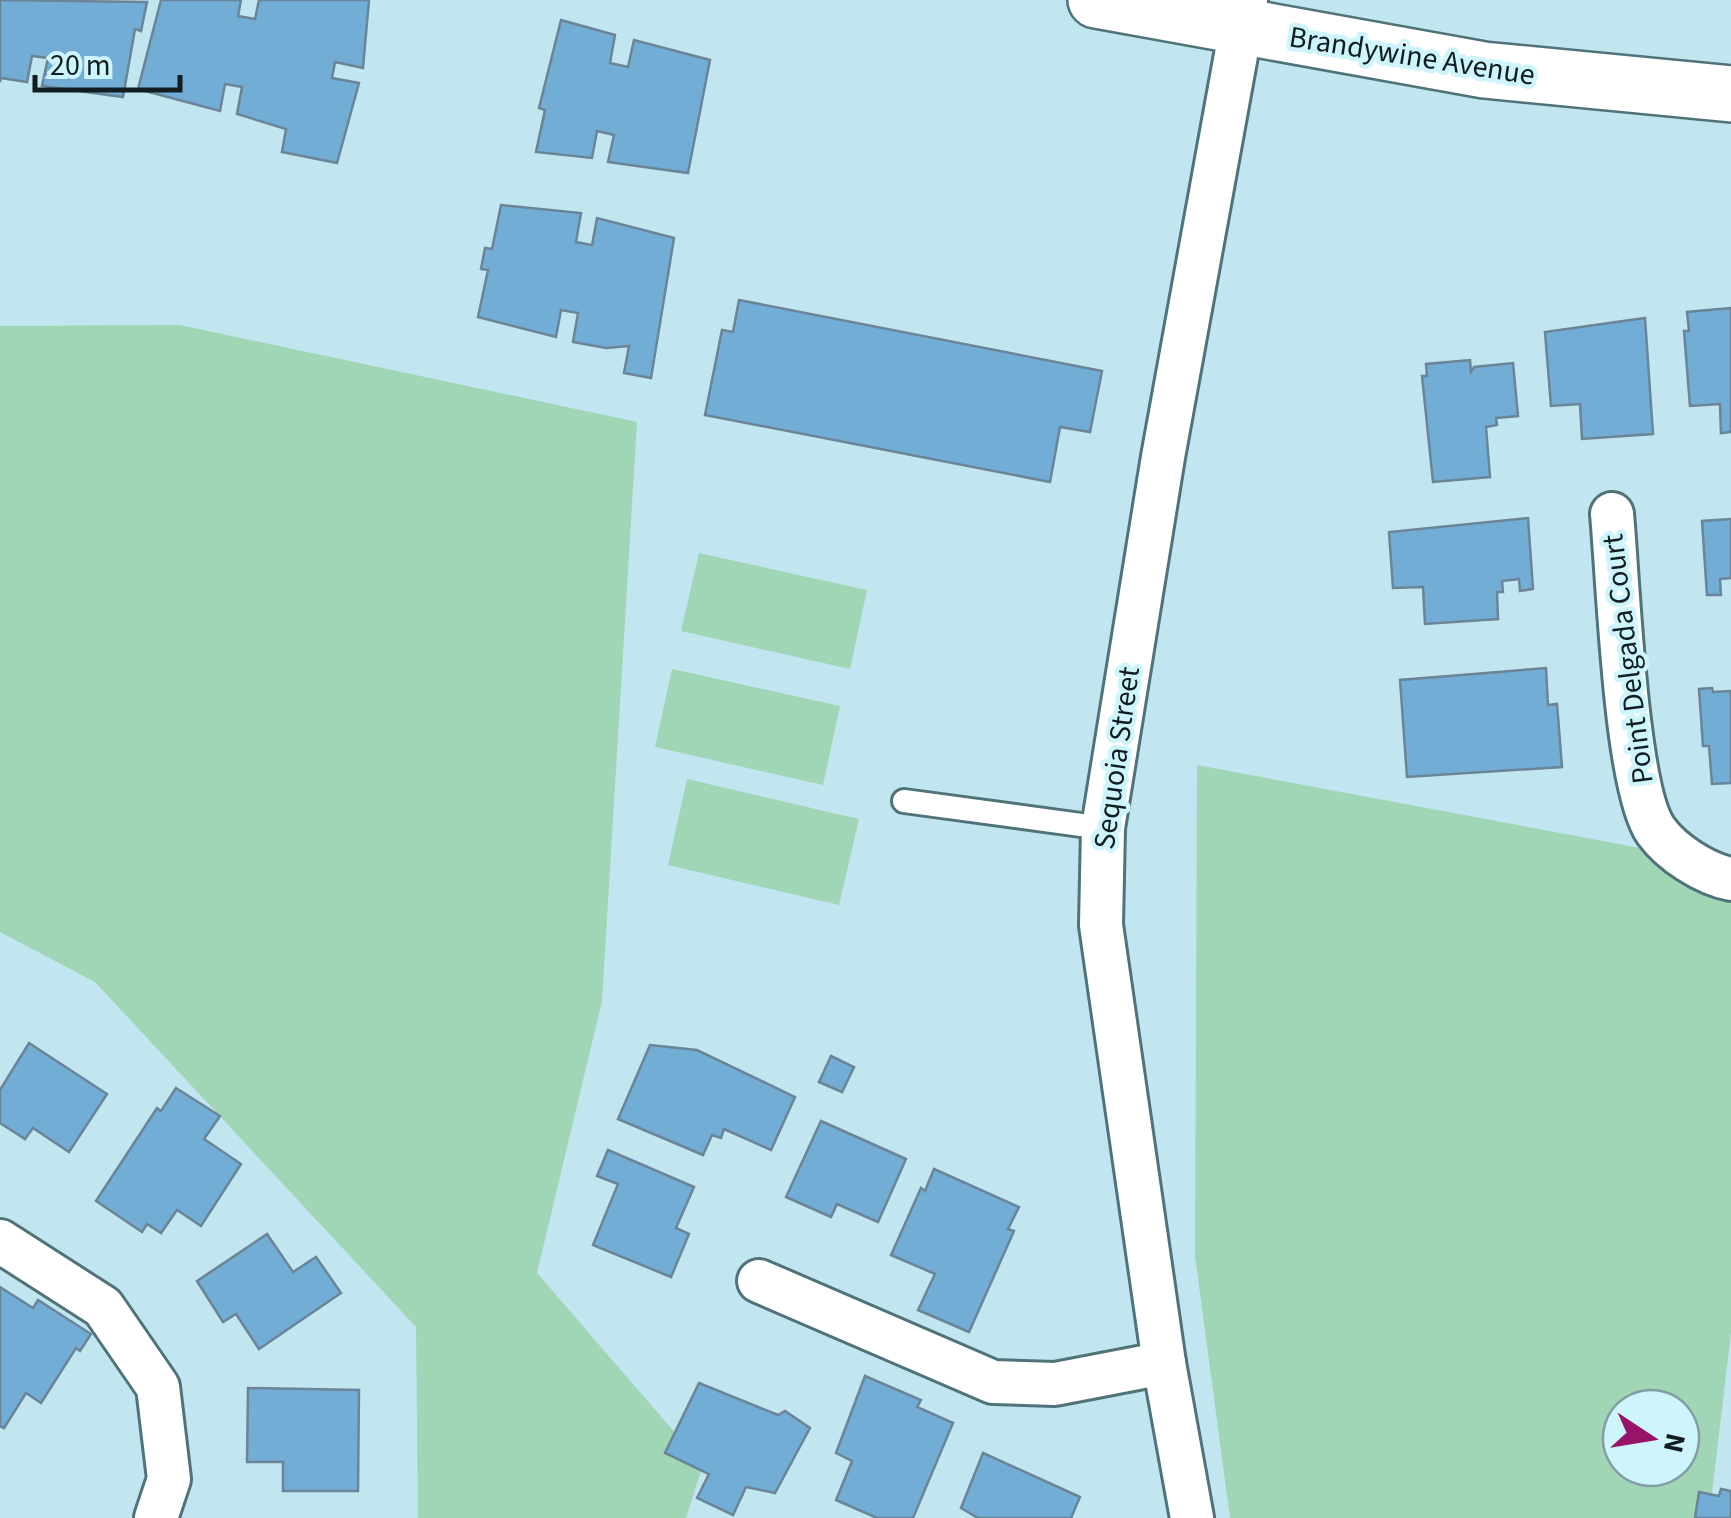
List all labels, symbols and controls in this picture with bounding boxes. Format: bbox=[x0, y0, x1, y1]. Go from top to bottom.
street label: Brandywine Avenue bbox=[1286, 15, 1538, 97]
scale bar bbox=[35, 30, 180, 92]
text: 20 m bbox=[50, 44, 111, 87]
street label: Point Delgada Court bbox=[1591, 532, 1665, 786]
street label: Sequoia Street bbox=[1083, 664, 1151, 852]
north arrow bbox=[1601, 1388, 1701, 1488]
text: N bbox=[1653, 1430, 1696, 1456]

